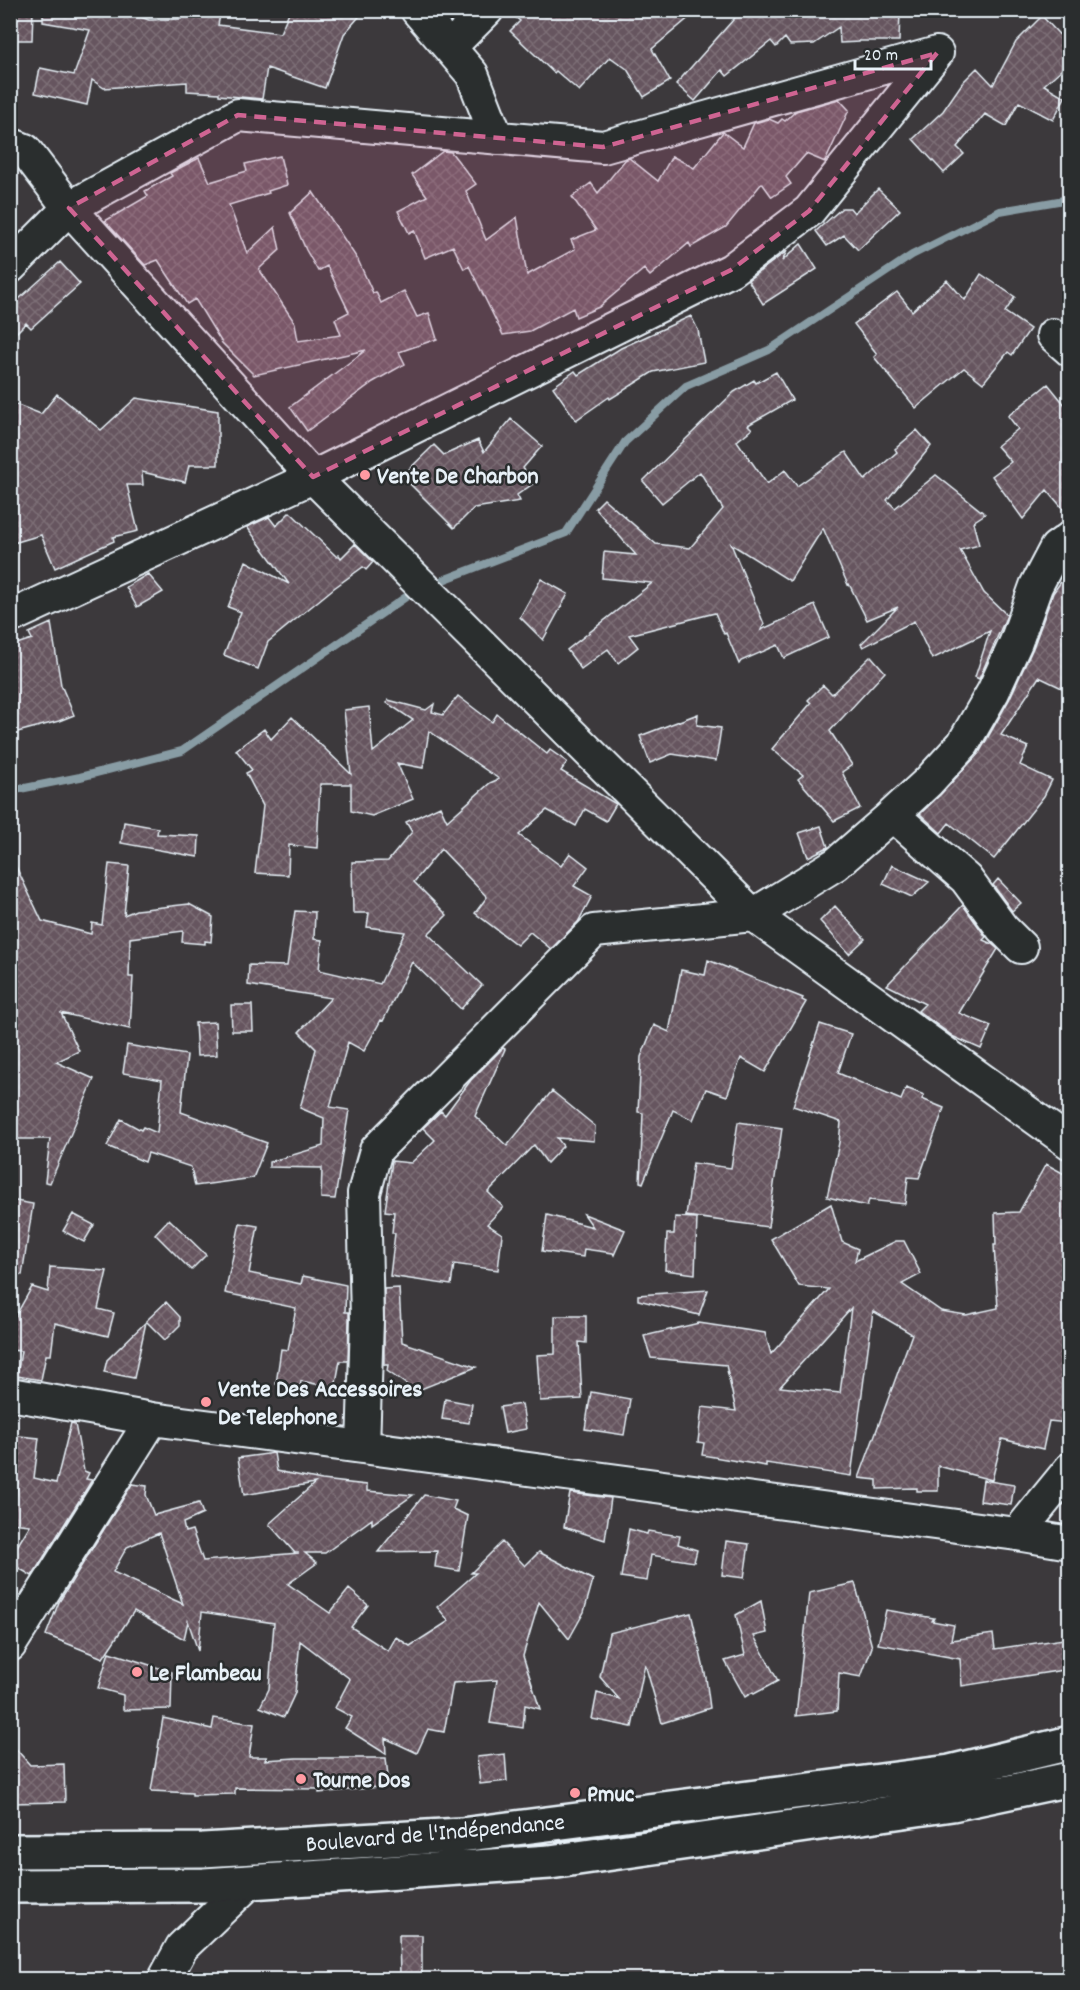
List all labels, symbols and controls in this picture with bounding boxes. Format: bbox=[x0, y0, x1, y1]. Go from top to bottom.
scale bar bbox=[855, 33, 932, 71]
text: 20 m bbox=[864, 44, 898, 69]
place label: Vente De Charbon bbox=[377, 461, 539, 495]
marker: Vente De Charbon bbox=[358, 468, 372, 482]
place label: Vente Des Accessoires De Telephone bbox=[218, 1374, 422, 1436]
marker: Vente Des Accessoires De Telephone bbox=[199, 1395, 213, 1409]
place label: Le Flambeau bbox=[149, 1658, 262, 1692]
marker: Le Flambeau bbox=[130, 1665, 144, 1679]
place label: Tourne Dos bbox=[313, 1765, 411, 1799]
marker: Tourne Dos bbox=[294, 1772, 308, 1786]
place label: Pmuc bbox=[587, 1779, 635, 1813]
marker: Pmuc bbox=[568, 1786, 582, 1800]
street label: Boulevard de l'Indépendance bbox=[304, 1807, 566, 1863]

